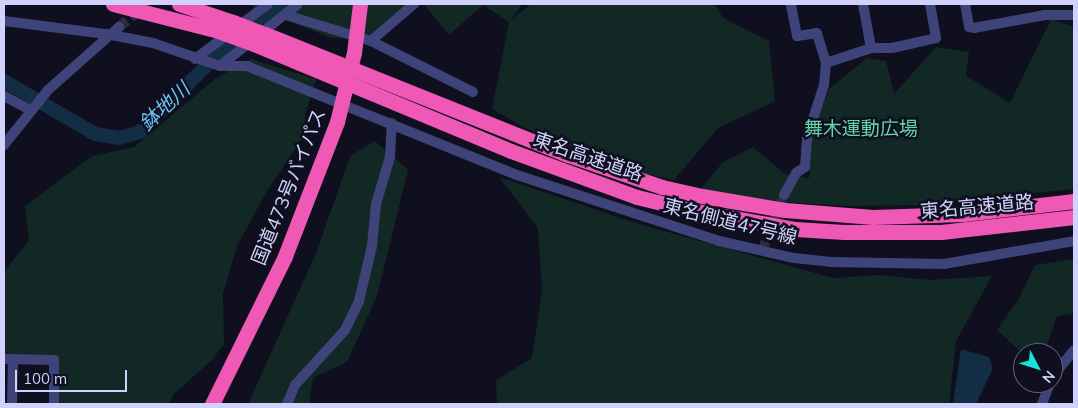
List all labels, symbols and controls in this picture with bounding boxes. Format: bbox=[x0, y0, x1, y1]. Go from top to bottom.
water label: 鉢地川 bbox=[134, 77, 194, 135]
street label: 国道473号バイパス bbox=[247, 105, 331, 269]
park label: 舞木運動広場 bbox=[804, 118, 918, 140]
street label: 東名高速道路 bbox=[530, 128, 646, 186]
street label: 東名高速道路 bbox=[919, 191, 1035, 223]
street label: 東名側道47号線 bbox=[661, 194, 799, 250]
north arrow bbox=[1013, 343, 1063, 393]
scale bar bbox=[18, 360, 130, 392]
text: N bbox=[1038, 367, 1059, 387]
text: 100 m bbox=[23, 369, 67, 388]

